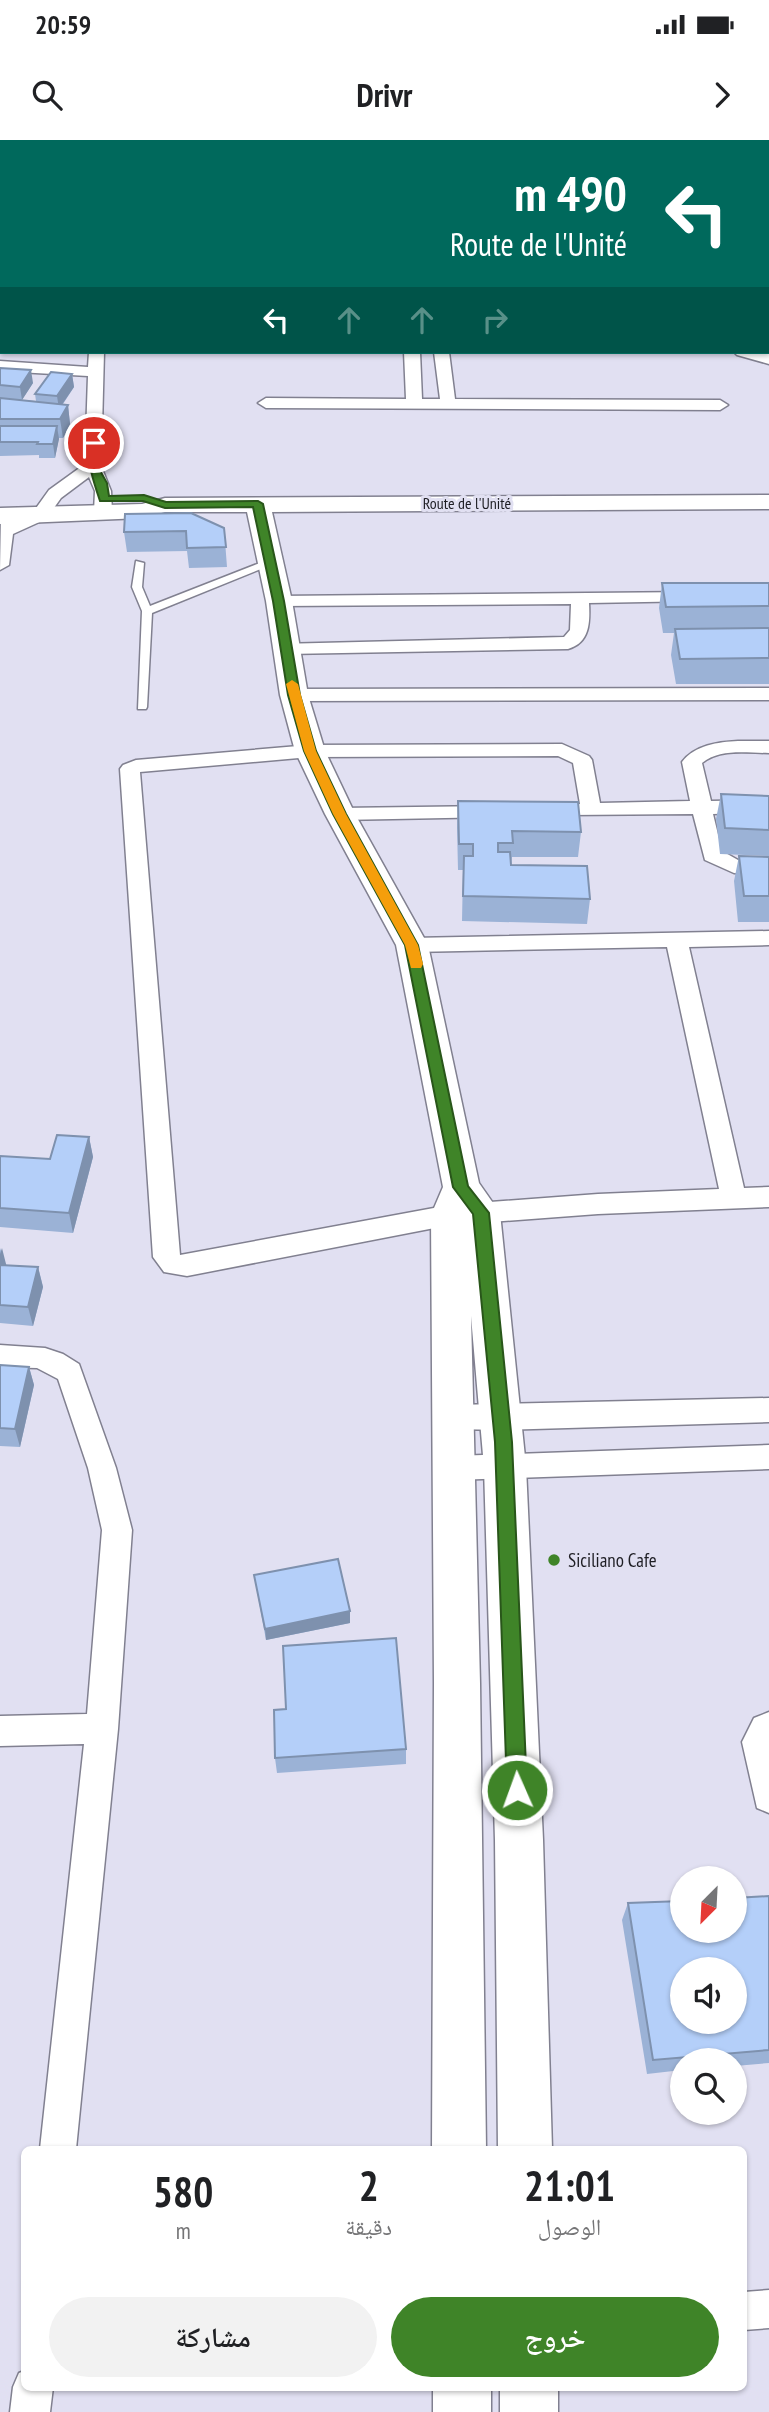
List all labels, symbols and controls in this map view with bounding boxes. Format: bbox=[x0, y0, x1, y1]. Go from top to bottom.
text: 20:59 bbox=[35, 8, 91, 41]
text: Drivr bbox=[357, 74, 412, 116]
icon: search bbox=[28, 76, 66, 114]
icon: forward bbox=[703, 76, 741, 114]
text: 490 m bbox=[514, 161, 627, 225]
icon: left bbox=[651, 168, 742, 259]
text: Route de l'Unité bbox=[450, 223, 627, 265]
icon: left bbox=[257, 301, 295, 339]
icon: ahead bbox=[330, 301, 368, 339]
icon: ahead bbox=[403, 301, 441, 339]
icon: right bbox=[476, 301, 514, 339]
pin bbox=[64, 413, 124, 473]
icon: arrive bbox=[75, 424, 113, 462]
street label: Route de l'Unité bbox=[423, 493, 511, 513]
place label: Siciliano Cafe bbox=[568, 1548, 657, 1572]
marker: Siciliano Cafe bbox=[546, 1552, 562, 1568]
position arrow bbox=[480, 1753, 554, 1827]
north arrow bbox=[670, 1866, 747, 1942]
map controls bbox=[670, 1866, 747, 2125]
button: sound bbox=[670, 1957, 747, 2034]
button: search bbox=[670, 2048, 747, 2125]
text: 2 bbox=[359, 2158, 379, 2213]
text: 21:01 bbox=[524, 2158, 615, 2213]
text: 580 bbox=[153, 2164, 213, 2219]
text: دقيقة bbox=[345, 2212, 392, 2241]
text: الوصول bbox=[538, 2212, 601, 2241]
text: m bbox=[176, 2216, 191, 2245]
button: مشاركة bbox=[49, 2297, 377, 2377]
button: خروج bbox=[391, 2297, 719, 2377]

